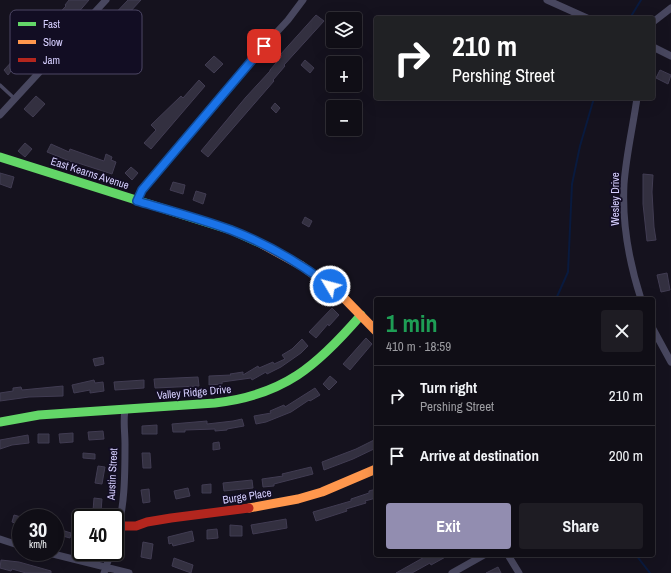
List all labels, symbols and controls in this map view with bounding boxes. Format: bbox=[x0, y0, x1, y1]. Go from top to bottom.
legend bbox=[10, 10, 142, 74]
map controls bbox=[326, 12, 362, 136]
button: layers bbox=[326, 12, 362, 48]
text: Fast bbox=[43, 17, 61, 31]
text: 210 m bbox=[452, 27, 517, 65]
pin bbox=[247, 29, 281, 63]
icon: right bbox=[386, 32, 438, 84]
text: Slow bbox=[43, 35, 63, 49]
icon: arrive bbox=[253, 35, 275, 57]
text: Jam bbox=[43, 53, 60, 67]
button: + bbox=[326, 56, 362, 92]
text: Pershing Street bbox=[452, 63, 555, 88]
button: − bbox=[326, 100, 362, 136]
street label: East Kearns Avenue bbox=[49, 154, 131, 192]
street label: Wesley Drive bbox=[608, 172, 622, 226]
position arrow bbox=[309, 265, 351, 307]
text: 1 min bbox=[386, 307, 437, 339]
button: close bbox=[601, 310, 643, 352]
text: 410 m · 18:59 bbox=[386, 338, 451, 355]
text: Turn right bbox=[420, 377, 477, 398]
street label: Valley Ridge Drive bbox=[156, 382, 232, 402]
icon: right bbox=[386, 385, 408, 407]
text: 210 m bbox=[609, 385, 643, 406]
text: Pershing Street bbox=[420, 398, 494, 415]
icon: arrive bbox=[386, 445, 408, 467]
text: Arrive at destination bbox=[420, 445, 539, 466]
text: 200 m bbox=[609, 445, 643, 466]
street label: Austin Street bbox=[104, 447, 120, 501]
street label: Burge Place bbox=[222, 485, 272, 507]
button: Exit bbox=[386, 503, 511, 549]
button: Share bbox=[519, 503, 643, 549]
speed limit sign: 40 bbox=[72, 509, 124, 561]
text: 30 bbox=[29, 516, 47, 543]
text: km/h bbox=[29, 538, 47, 551]

